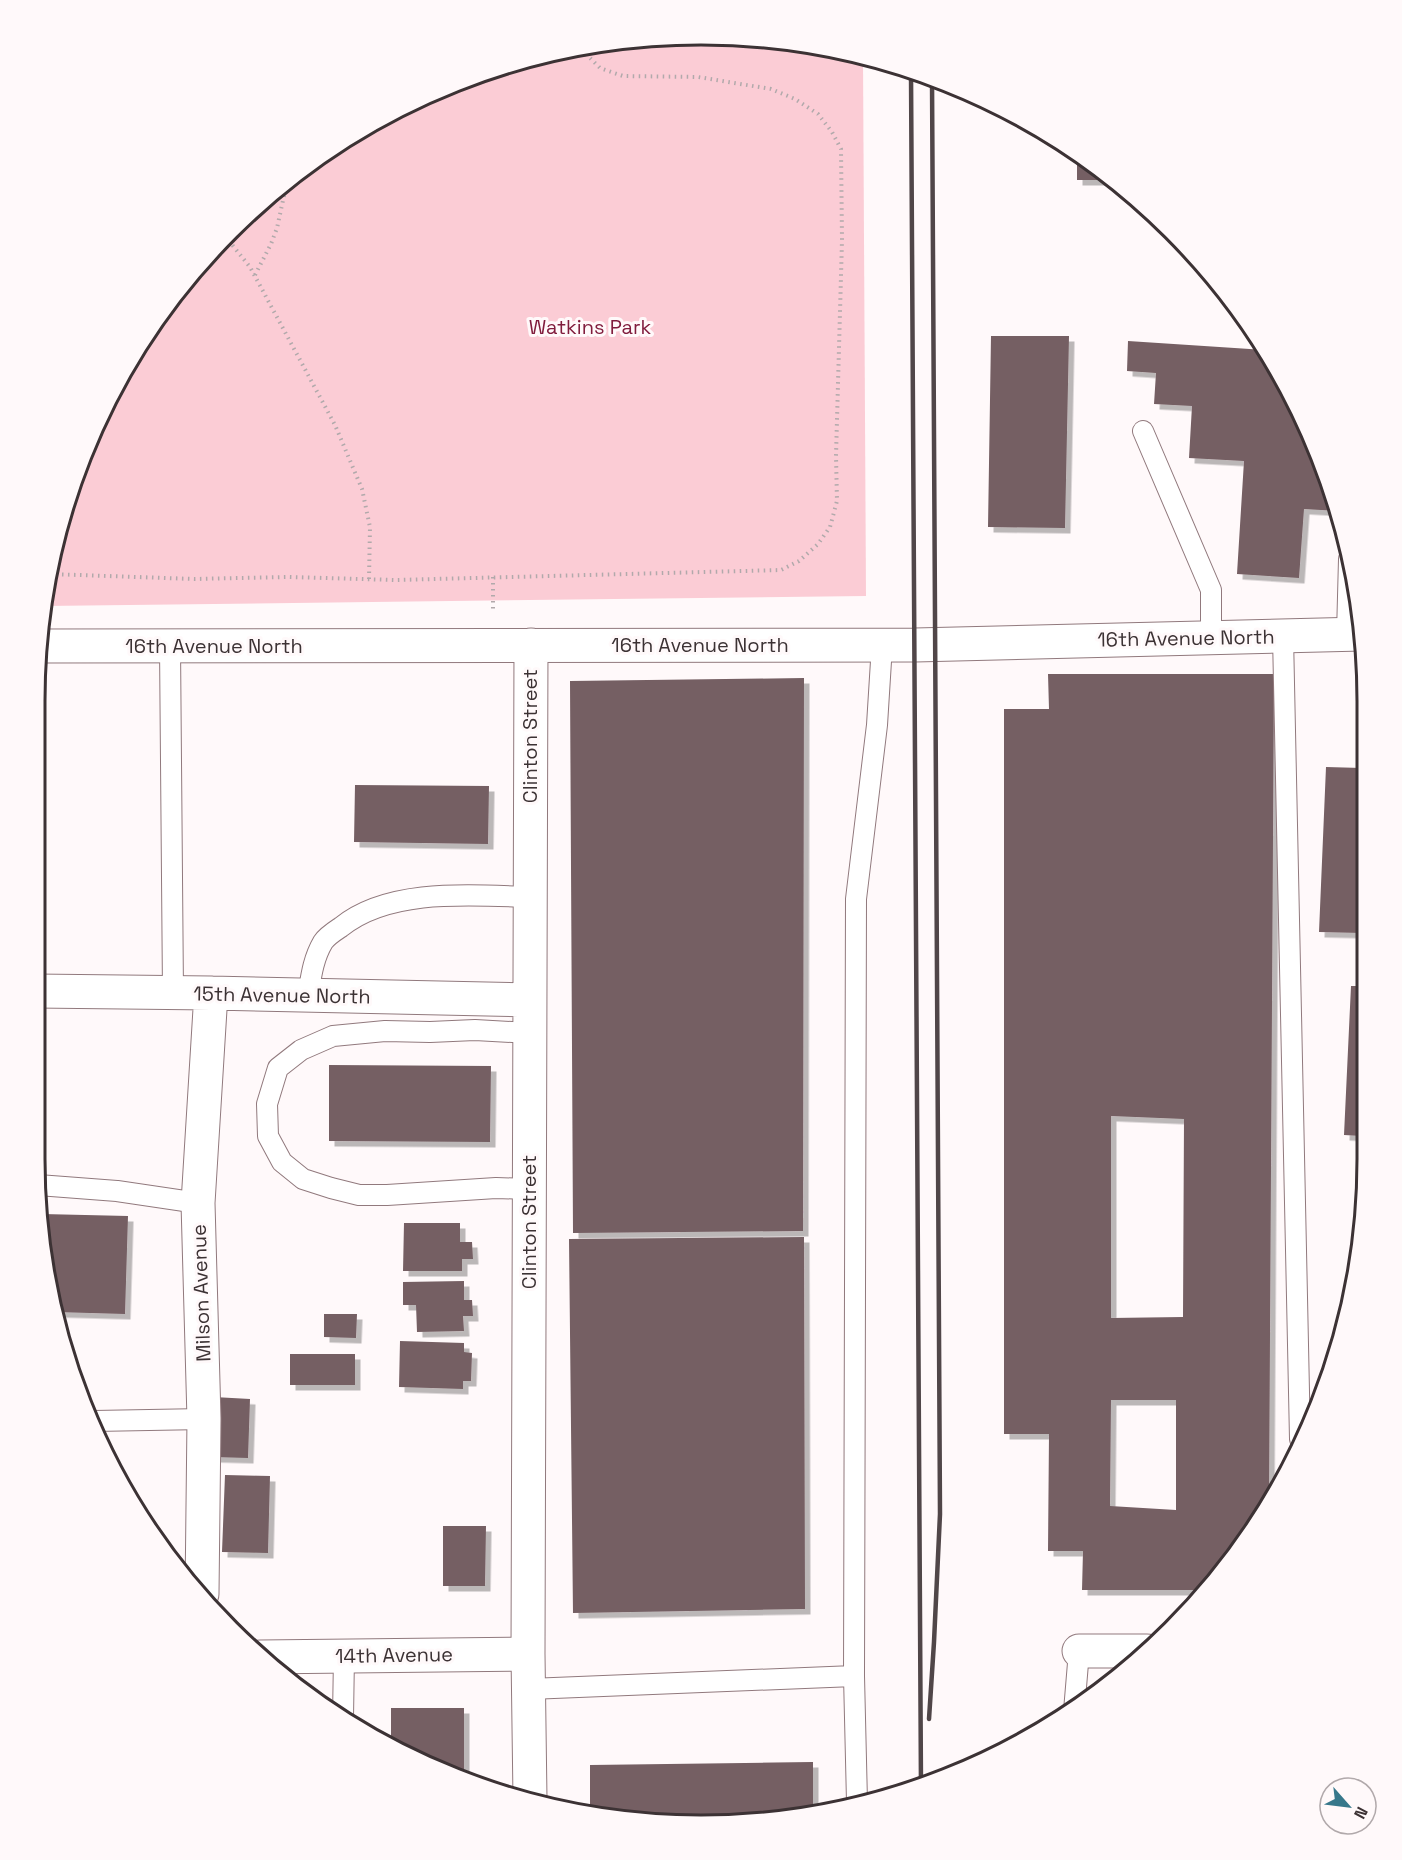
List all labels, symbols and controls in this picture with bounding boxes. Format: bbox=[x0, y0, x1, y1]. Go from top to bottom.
park label: Watkins Park bbox=[529, 314, 652, 340]
street label: 16th Avenue North bbox=[1097, 623, 1275, 653]
street label: 16th Avenue North bbox=[611, 632, 789, 658]
street label: 16th Avenue North bbox=[125, 633, 303, 659]
street label: Clinton Street bbox=[517, 669, 543, 803]
street label: 15th Avenue North bbox=[193, 980, 371, 1010]
street label: Clinton Street bbox=[516, 1155, 542, 1289]
street label: Milson Avenue bbox=[186, 1224, 216, 1362]
street label: 14th Avenue bbox=[335, 1641, 453, 1669]
north arrow bbox=[1318, 1776, 1378, 1836]
text: N bbox=[1349, 1803, 1373, 1822]

